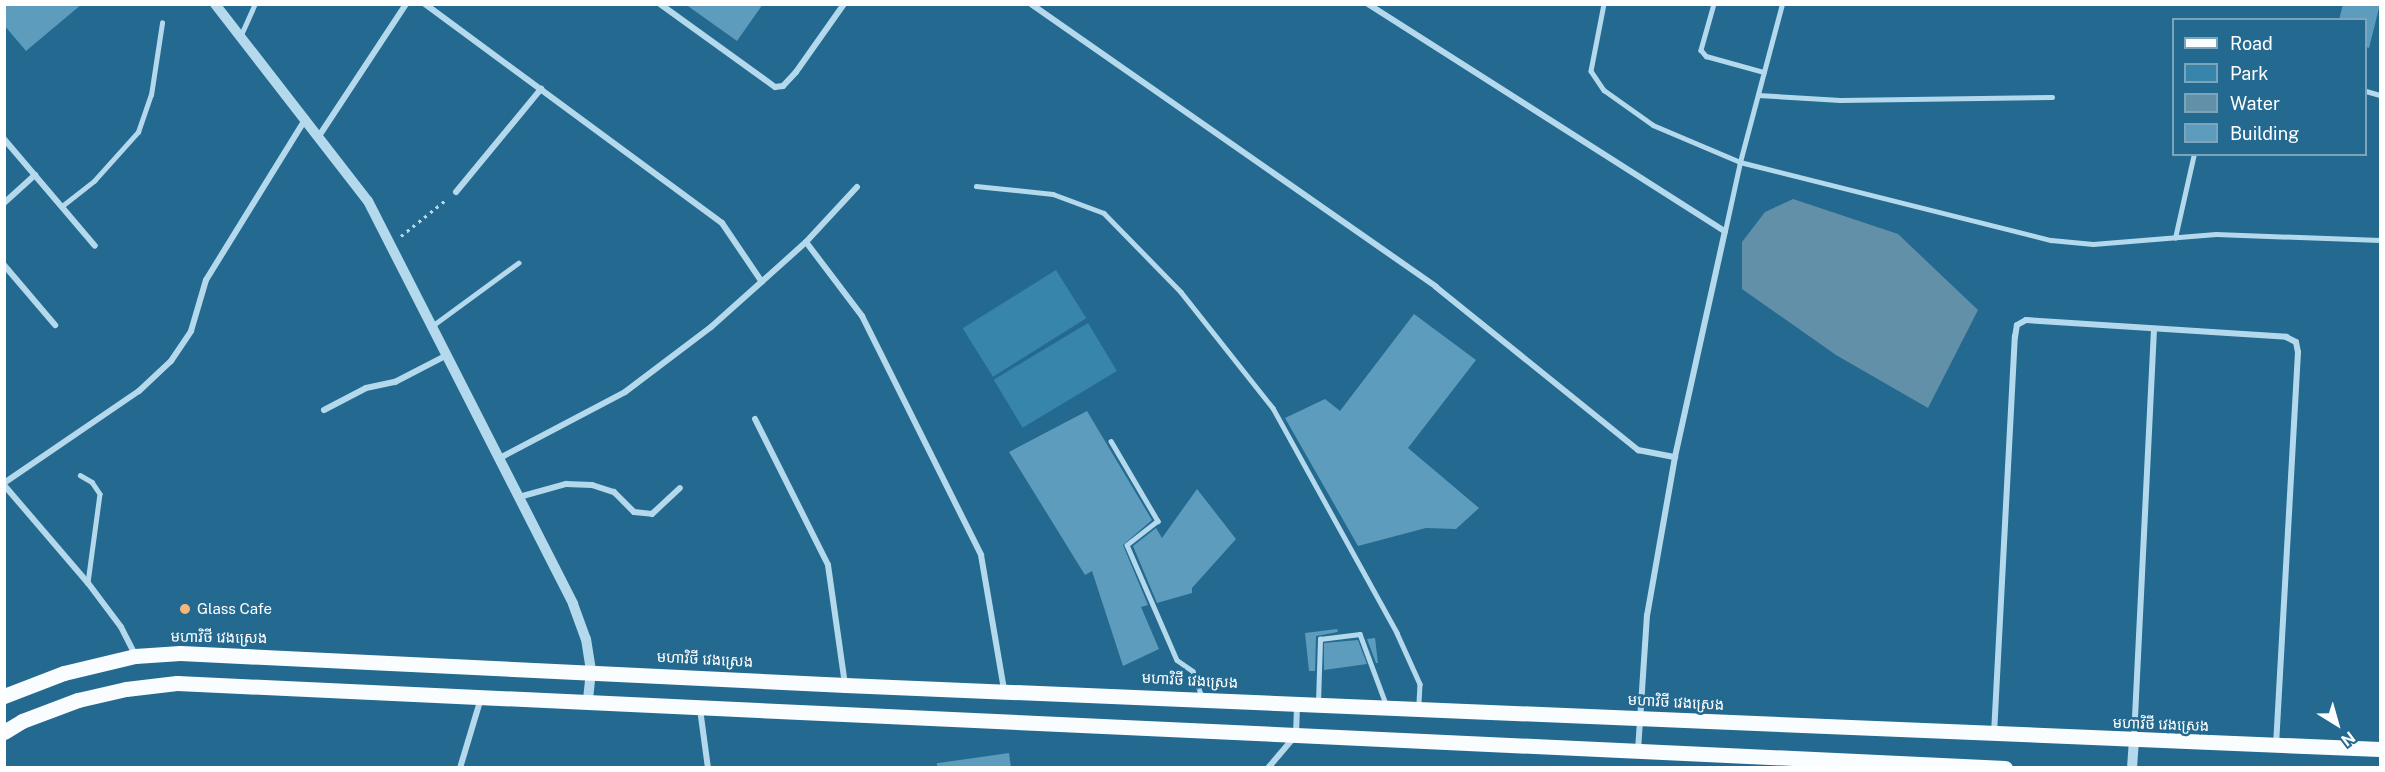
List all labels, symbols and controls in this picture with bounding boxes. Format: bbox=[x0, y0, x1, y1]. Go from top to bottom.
legend bbox=[2172, 18, 2367, 156]
text: Road bbox=[2230, 33, 2273, 54]
text: Park bbox=[2230, 63, 2268, 84]
text: Water bbox=[2230, 93, 2280, 114]
text: Building bbox=[2230, 123, 2299, 144]
place label: Glass Cafe bbox=[197, 600, 272, 618]
marker: Glass Cafe bbox=[178, 602, 192, 616]
street label: មហាវិថី វេងស្រេង bbox=[171, 627, 267, 647]
street label: មហាវិថី វេងស្រេង bbox=[656, 647, 754, 671]
street label: មហាវិថី វេងស្រេង bbox=[1141, 668, 1239, 692]
street label: មហាវិថី វេងស្រេង bbox=[1627, 690, 1725, 714]
north arrow bbox=[2307, 694, 2367, 754]
street label: មហាវិថី វេងស្រេង bbox=[2112, 713, 2210, 735]
text: N bbox=[2337, 727, 2359, 750]

